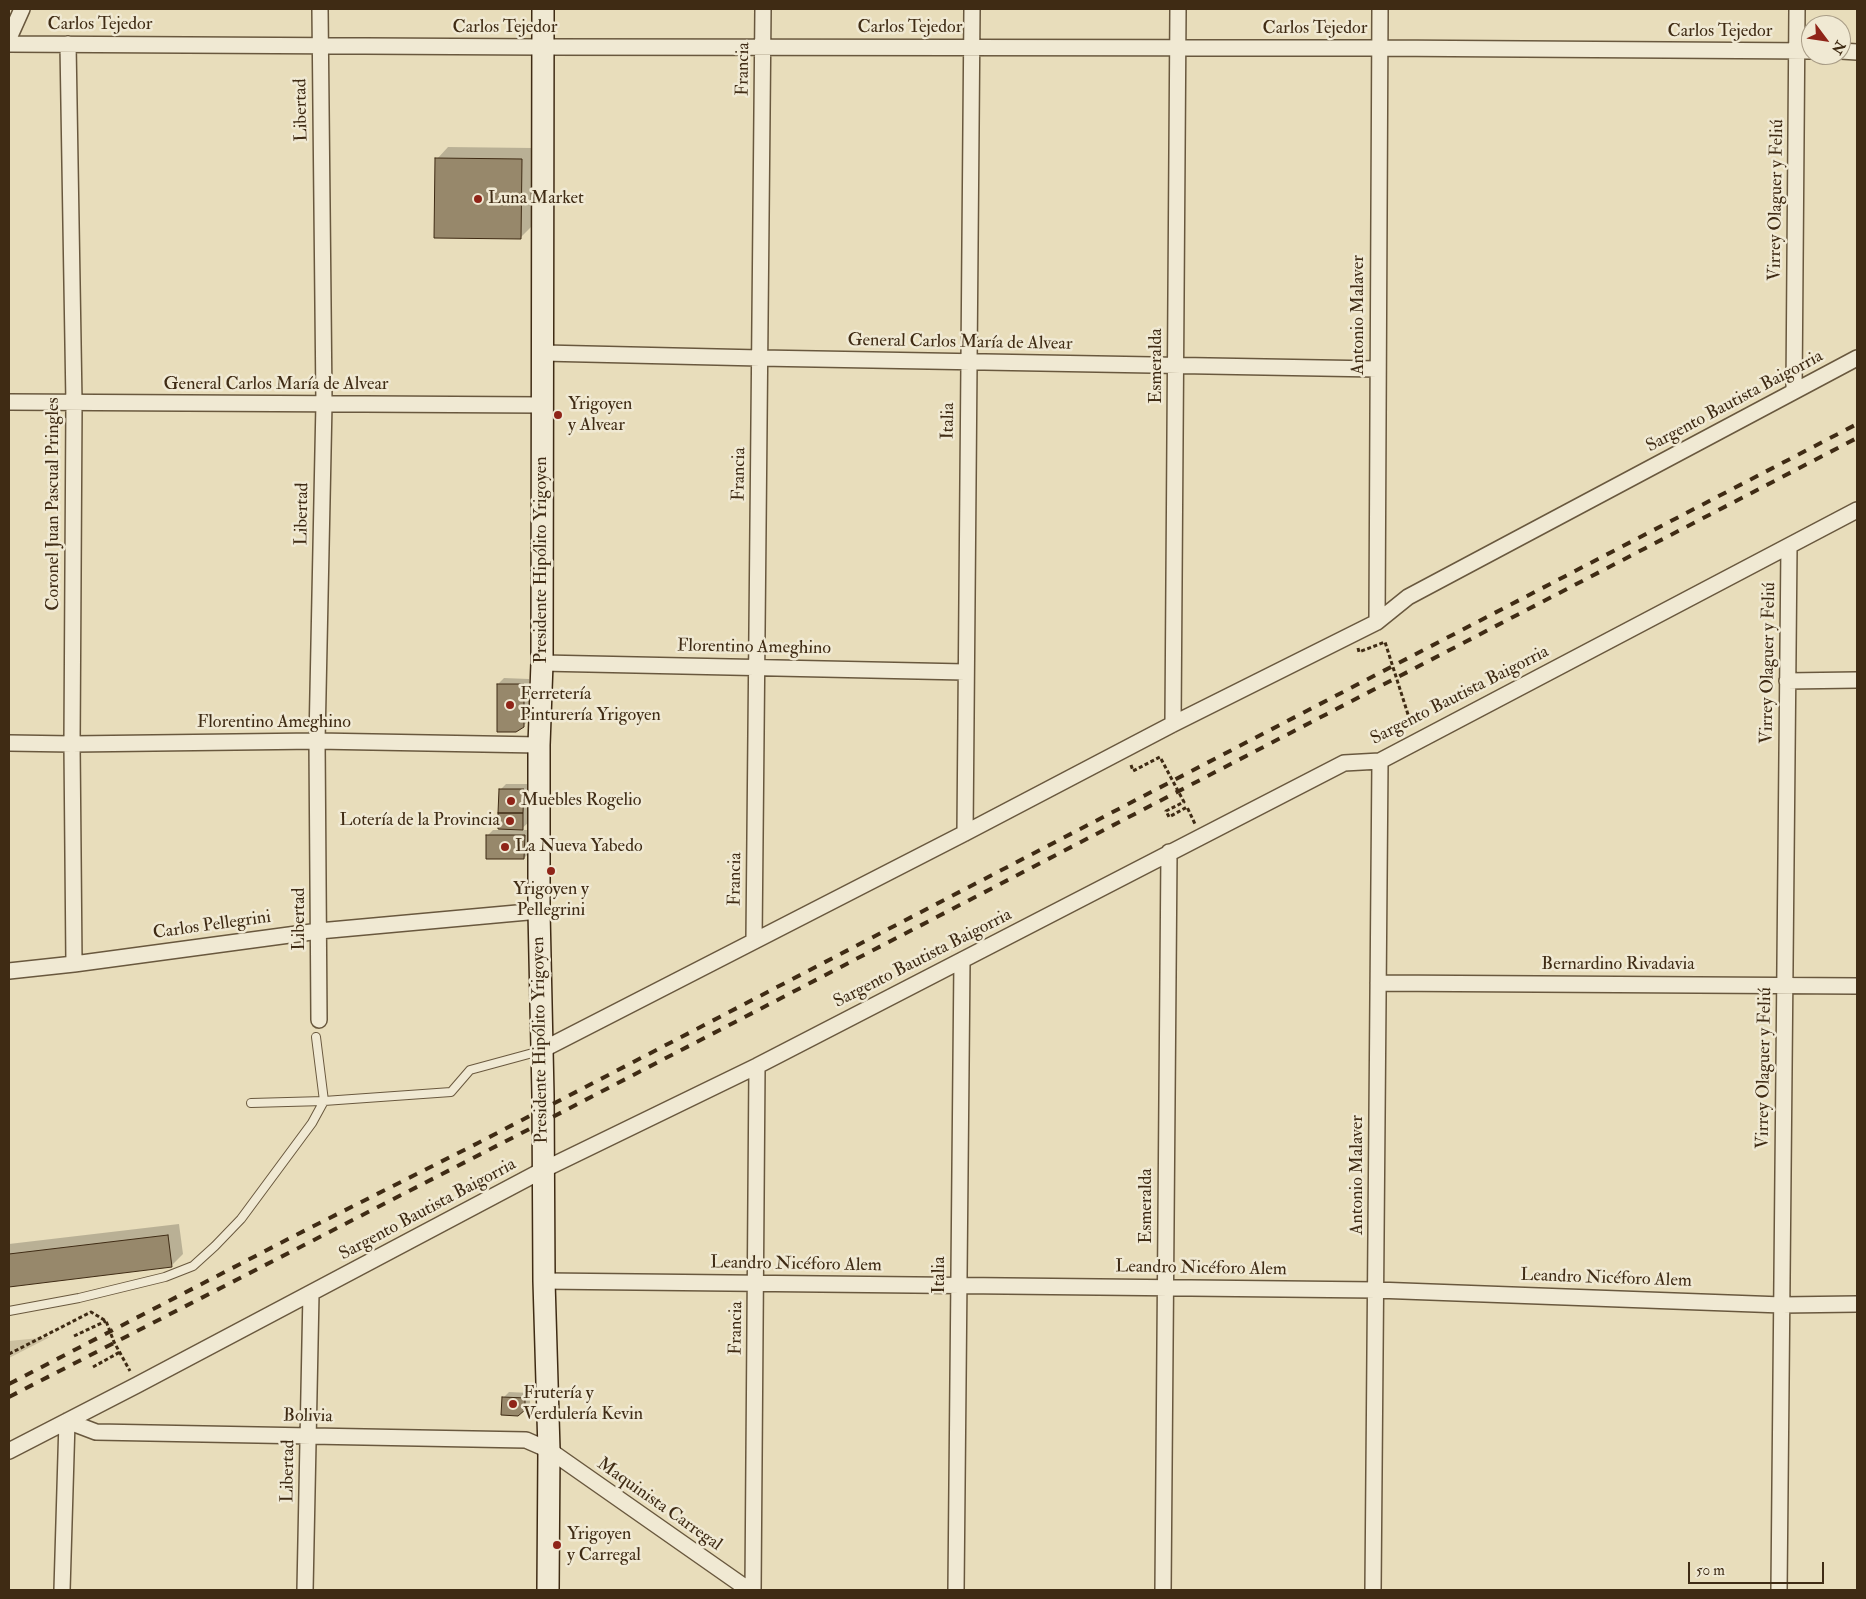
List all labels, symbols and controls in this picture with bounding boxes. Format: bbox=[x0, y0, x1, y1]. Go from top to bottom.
street label: Carlos Tejedor bbox=[48, 14, 152, 36]
north arrow bbox=[1801, 15, 1851, 65]
street label: Carlos Tejedor bbox=[453, 17, 557, 39]
street label: Carlos Tejedor bbox=[858, 17, 962, 39]
street label: Carlos Tejedor bbox=[1263, 18, 1367, 40]
street label: Carlos Tejedor bbox=[1668, 21, 1772, 43]
text: N bbox=[1828, 38, 1849, 57]
street label: Francia bbox=[733, 42, 755, 96]
street label: Libertad bbox=[291, 78, 313, 142]
street label: Virrey Olaguer y Feliú bbox=[1765, 119, 1789, 281]
place label: Luna Market bbox=[488, 188, 584, 210]
marker: Luna Market bbox=[472, 193, 484, 205]
street label: Antonio Malaver bbox=[1348, 255, 1370, 375]
street label: Esmeralda bbox=[1146, 328, 1168, 404]
street label: General Carlos María de Alvear bbox=[847, 330, 1073, 356]
street label: Sargento Bautista Baigorria bbox=[1643, 346, 1827, 458]
street label: General Carlos María de Alvear bbox=[163, 374, 389, 396]
place label: Yrigoyen y Alvear bbox=[568, 394, 632, 436]
street label: Coronel Juan Pascual Pringles bbox=[43, 397, 65, 611]
street label: Italia bbox=[938, 402, 960, 440]
marker: Yrigoyen y Alvear bbox=[552, 409, 564, 421]
street label: Francia bbox=[729, 447, 751, 501]
street label: Presidente Hipólito Yrigoyen bbox=[531, 456, 553, 664]
street label: Libertad bbox=[292, 482, 314, 546]
street label: Virrey Olaguer y Feliú bbox=[1757, 582, 1781, 744]
street label: Florentino Ameghino bbox=[677, 636, 831, 660]
street label: Sargento Bautista Baigorria bbox=[1367, 642, 1553, 750]
place label: Ferretería Pinturería Yrigoyen bbox=[520, 684, 661, 726]
marker: Ferretería Pinturería Yrigoyen bbox=[504, 699, 516, 711]
street label: Florentino Ameghino bbox=[197, 712, 351, 734]
place label: Muebles Rogelio bbox=[521, 790, 641, 812]
marker: Muebles Rogelio bbox=[505, 795, 517, 807]
place label: Lotería de la Provincia bbox=[339, 810, 500, 832]
marker: Lotería de la Provincia bbox=[504, 815, 516, 827]
place label: La Nueva Yabedo bbox=[515, 836, 643, 858]
marker: La Nueva Yabedo bbox=[499, 841, 511, 853]
street label: Francia bbox=[725, 852, 747, 906]
marker: Yrigoyen y Pellegrini bbox=[545, 865, 557, 877]
place label: Yrigoyen y Pellegrini bbox=[513, 879, 589, 922]
street label: Libertad bbox=[289, 888, 311, 950]
street label: Sargento Bautista Baigorria bbox=[830, 905, 1016, 1013]
street label: Carlos Pellegrini bbox=[152, 907, 272, 945]
street label: Presidente Hipólito Yrigoyen bbox=[528, 936, 554, 1144]
street label: Bernardino Rivadavia bbox=[1541, 954, 1695, 976]
street label: Virrey Olaguer y Feliú bbox=[1753, 987, 1777, 1149]
street label: Antonio Malaver bbox=[1347, 1115, 1369, 1235]
street label: Sargento Bautista Baigorria bbox=[336, 1154, 520, 1266]
street label: Esmeralda bbox=[1136, 1168, 1158, 1244]
street label: Leandro Nicéforo Alem bbox=[710, 1253, 882, 1277]
street label: Italia bbox=[929, 1256, 951, 1294]
street label: Leandro Nicéforo Alem bbox=[1115, 1257, 1287, 1281]
street label: Leandro Nicéforo Alem bbox=[1520, 1265, 1692, 1293]
street label: Francia bbox=[726, 1301, 748, 1355]
place label: Frutería y Verdulería Kevin bbox=[523, 1383, 643, 1426]
marker: Frutería y Verdulería Kevin bbox=[507, 1398, 519, 1410]
street label: Bolivia bbox=[283, 1406, 333, 1428]
street label: Libertad bbox=[278, 1439, 300, 1503]
street label: Maquinista Carregal bbox=[592, 1454, 726, 1556]
place label: Yrigoyen y Carregal bbox=[567, 1524, 641, 1566]
marker: Yrigoyen y Carregal bbox=[551, 1539, 563, 1551]
scale bar bbox=[1691, 1552, 1827, 1584]
text: 50 m bbox=[1696, 1561, 1725, 1580]

